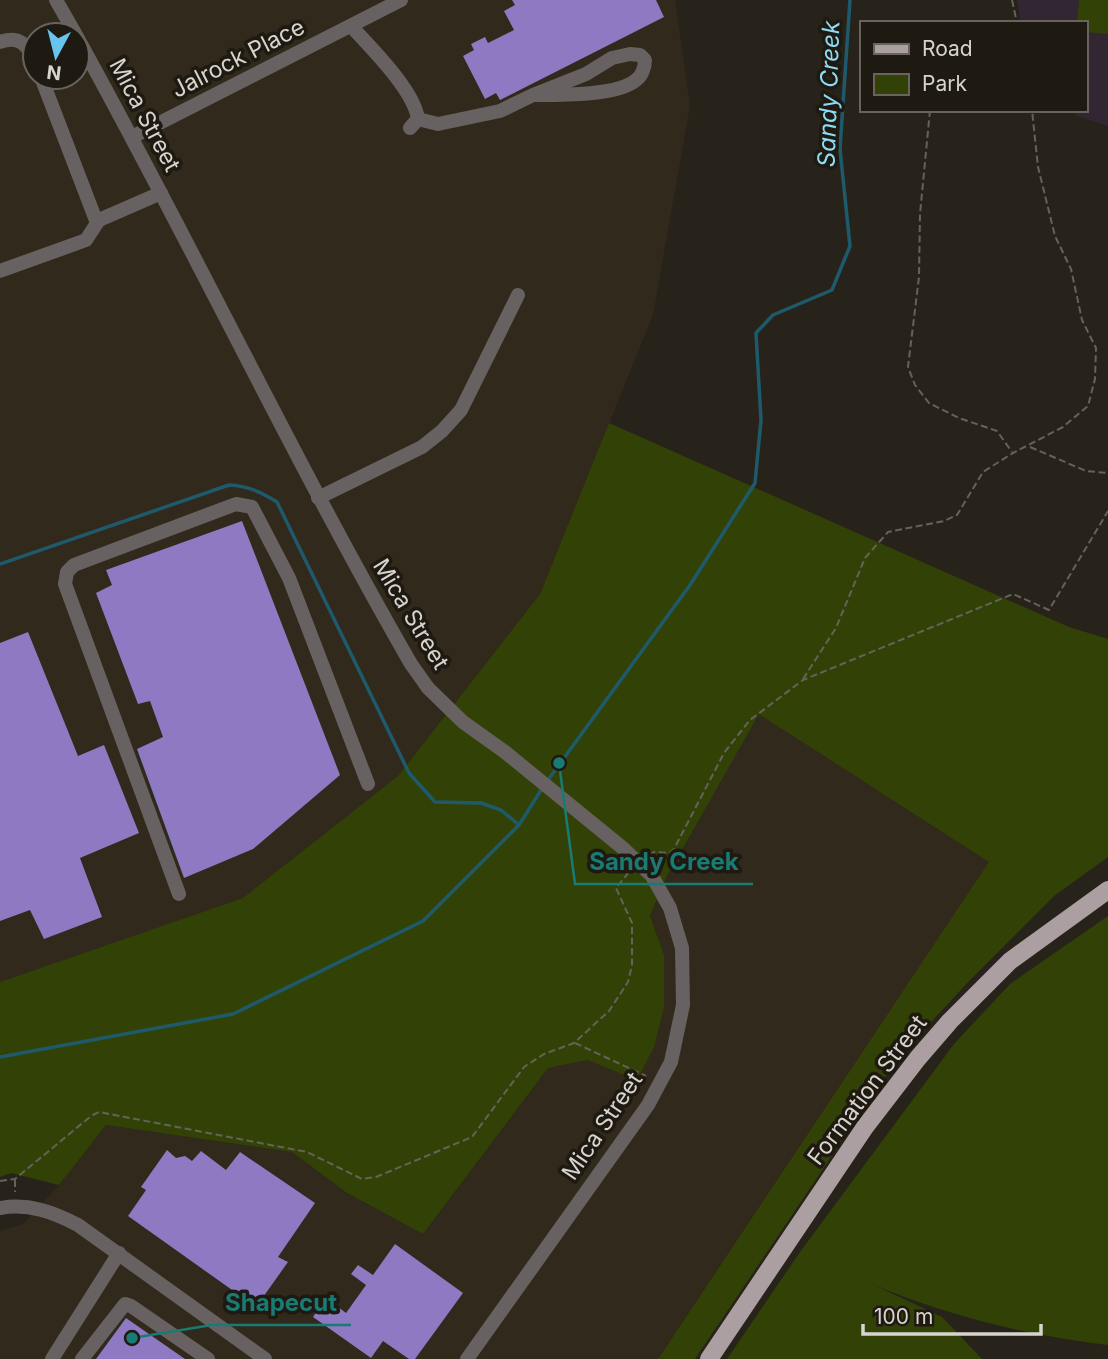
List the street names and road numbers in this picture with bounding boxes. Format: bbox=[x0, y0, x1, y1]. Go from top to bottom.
street label: Jalrock Place bbox=[167, 12, 309, 104]
street label: Mica Street bbox=[104, 54, 187, 177]
street label: Mica Street bbox=[367, 554, 455, 675]
street label: Formation Street bbox=[802, 1009, 933, 1170]
street label: Mica Street bbox=[556, 1066, 649, 1185]

